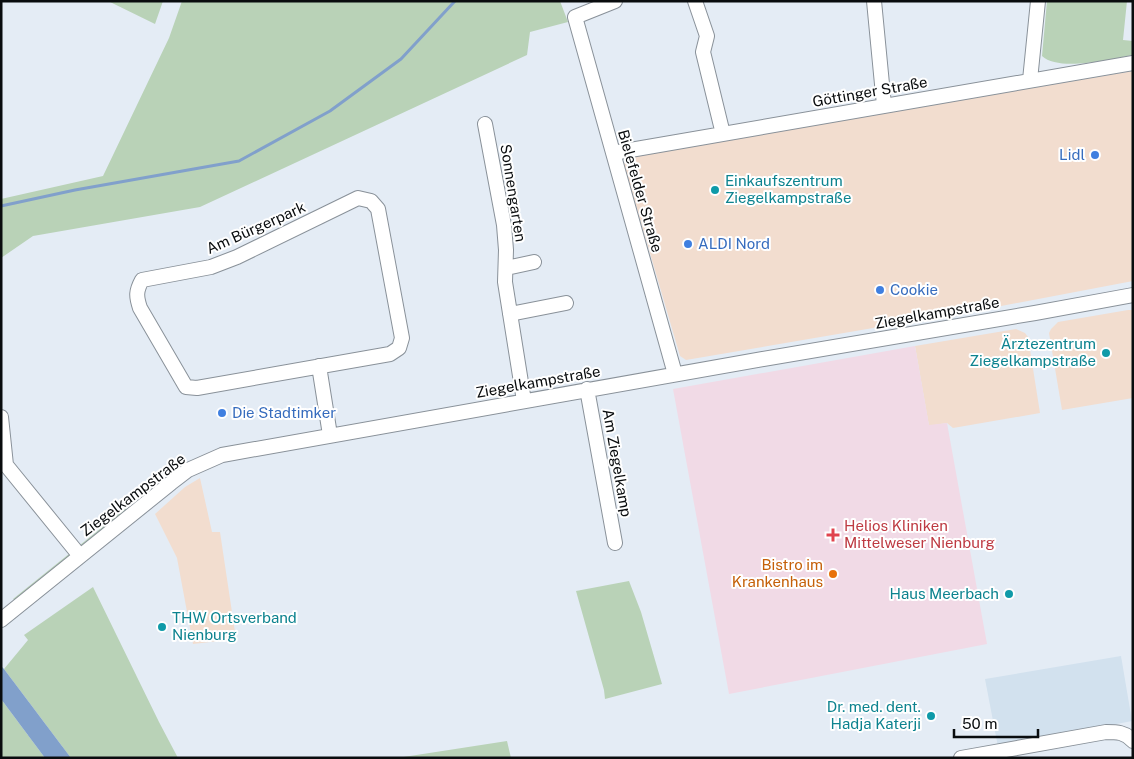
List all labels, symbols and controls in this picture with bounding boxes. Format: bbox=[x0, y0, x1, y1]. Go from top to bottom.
street label: Göttinger Straße bbox=[811, 73, 929, 110]
street label: Bielefelder Straße bbox=[615, 128, 666, 254]
street label: Sonnengarten bbox=[497, 143, 530, 243]
place label: Lidl bbox=[1059, 146, 1085, 163]
marker: Lidl bbox=[1089, 149, 1101, 161]
place label: Einkaufszentrum Ziegelkampstraße bbox=[725, 172, 851, 206]
marker: Einkaufszentrum Ziegelkampstraße bbox=[709, 184, 721, 196]
street label: Am Bürgerpark bbox=[204, 198, 308, 257]
place label: ALDI Nord bbox=[698, 235, 770, 252]
marker: ALDI Nord bbox=[682, 238, 694, 250]
place label: Cookie bbox=[890, 281, 938, 298]
marker: Cookie bbox=[874, 284, 886, 296]
street label: Ziegelkampstraße bbox=[873, 293, 1001, 332]
place label: Ärztezentrum Ziegelkampstraße bbox=[970, 334, 1096, 369]
marker: Ärztezentrum Ziegelkampstraße bbox=[1100, 347, 1112, 359]
street label: Ziegelkampstraße bbox=[474, 362, 602, 401]
place label: Die Stadtimker bbox=[232, 404, 336, 421]
marker: Die Stadtimker bbox=[216, 407, 228, 419]
street label: Am Ziegelkamp bbox=[600, 408, 635, 518]
street label: Ziegelkampstraße bbox=[77, 450, 188, 539]
place label: Helios Kliniken Mittelweser Nienburg bbox=[844, 517, 995, 551]
marker: Helios Kliniken Mittelweser Nienburg bbox=[826, 528, 840, 542]
place label: Bistro im Krankenhaus bbox=[732, 556, 823, 590]
marker: Bistro im Krankenhaus bbox=[827, 568, 839, 580]
place label: Haus Meerbach bbox=[889, 585, 999, 602]
marker: Haus Meerbach bbox=[1003, 588, 1015, 600]
place label: THW Ortsverband Nienburg bbox=[172, 609, 297, 643]
marker: THW Ortsverband Nienburg bbox=[156, 621, 168, 633]
place label: Dr. med. dent. Hadja Katerji bbox=[827, 698, 921, 732]
scale bar bbox=[954, 706, 1038, 738]
marker: Dr. med. dent. Hadja Katerji bbox=[925, 710, 937, 722]
text: 50 m bbox=[962, 715, 997, 732]

